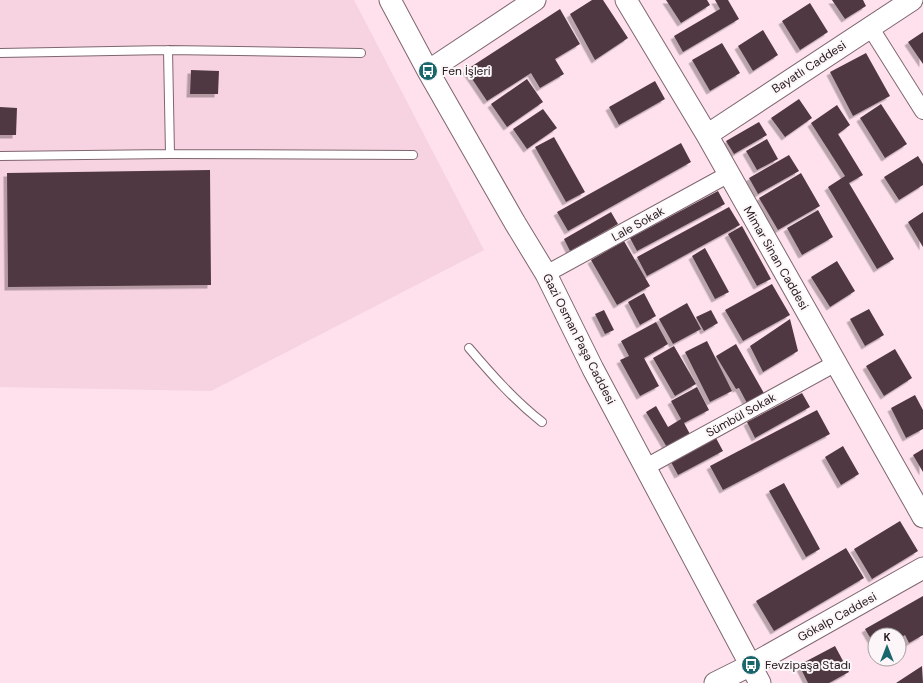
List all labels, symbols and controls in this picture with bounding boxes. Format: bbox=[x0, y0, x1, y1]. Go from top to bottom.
street label: Bayatlı Caddesi bbox=[769, 37, 849, 97]
bus stop icon: Fen İşleri bbox=[417, 60, 439, 82]
place label: Fen İşleri bbox=[442, 63, 491, 79]
street label: Lale Sokak bbox=[609, 203, 667, 245]
street label: Mimar Sinan Caddesi bbox=[740, 203, 812, 313]
street label: Gazi Osman Paşa Caddesi bbox=[539, 271, 619, 407]
street label: Sümbül Sokak bbox=[703, 389, 779, 441]
street label: Gökalp Caddesi bbox=[795, 589, 879, 645]
north arrow bbox=[867, 627, 907, 667]
text: K bbox=[883, 630, 891, 644]
bus stop icon: Fevzipaşa Stadı bbox=[740, 654, 762, 676]
place label: Fevzipaşa Stadı bbox=[765, 657, 851, 673]

